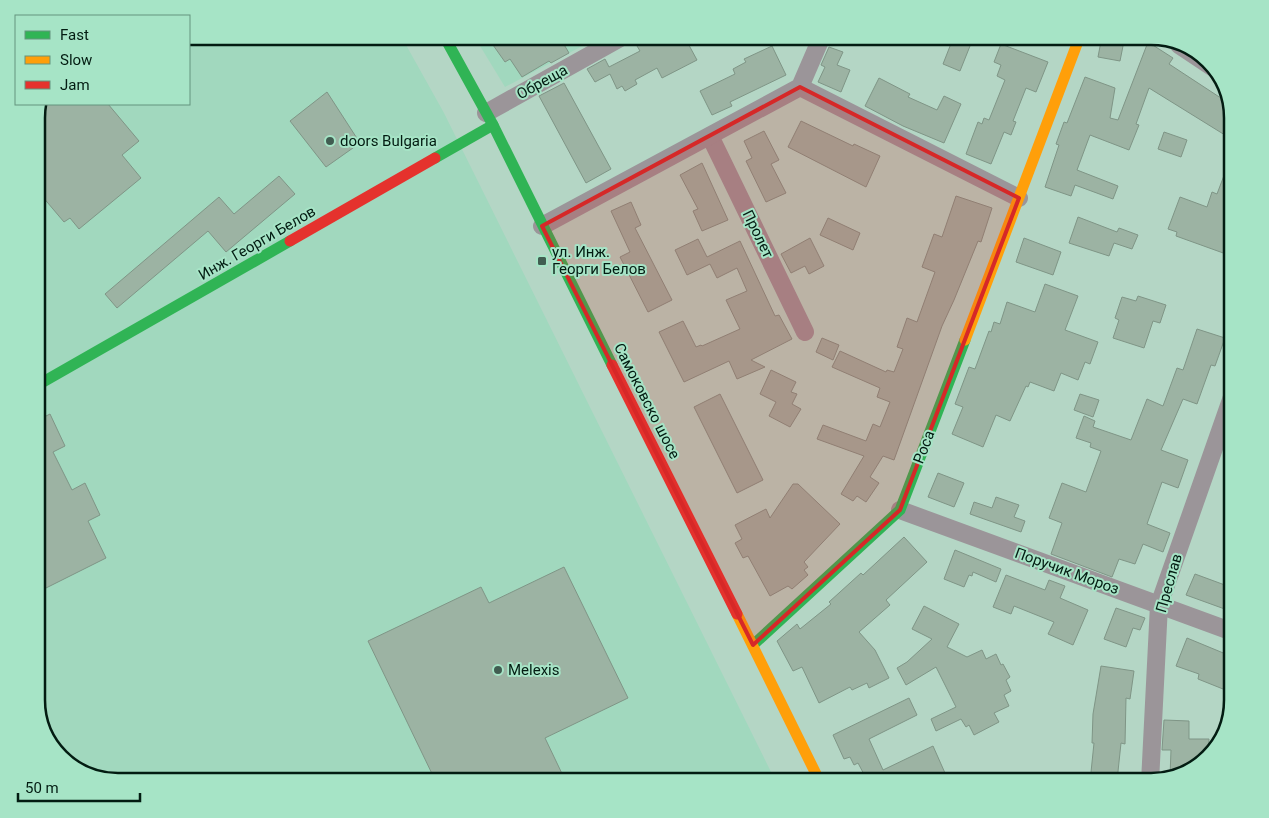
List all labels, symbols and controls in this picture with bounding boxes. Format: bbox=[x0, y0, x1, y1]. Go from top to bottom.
legend bbox=[15, 15, 190, 105]
text: Fast bbox=[60, 26, 89, 44]
text: Slow bbox=[60, 51, 92, 69]
street label: Обреща bbox=[513, 61, 571, 103]
text: Jam bbox=[60, 76, 90, 94]
place label: doors Bulgaria bbox=[340, 132, 437, 150]
marker: doors Bulgaria bbox=[324, 135, 336, 147]
street label: Инж. Георги Белов bbox=[195, 202, 319, 284]
street label: Пролет bbox=[739, 207, 777, 261]
place label: ул. Инж. Георги Белов bbox=[552, 243, 646, 278]
marker: ул. Инж. Георги Белов bbox=[536, 255, 548, 267]
street label: Самоковско шосе bbox=[610, 340, 684, 462]
street label: Роса bbox=[910, 428, 938, 466]
street label: Поручик Мороз bbox=[1012, 544, 1122, 598]
street label: Преслав bbox=[1152, 552, 1186, 614]
place label: Мelexis bbox=[508, 661, 559, 679]
marker: Мelexis bbox=[492, 664, 504, 676]
scale bar bbox=[18, 770, 140, 802]
text: 50 m bbox=[25, 779, 59, 797]

